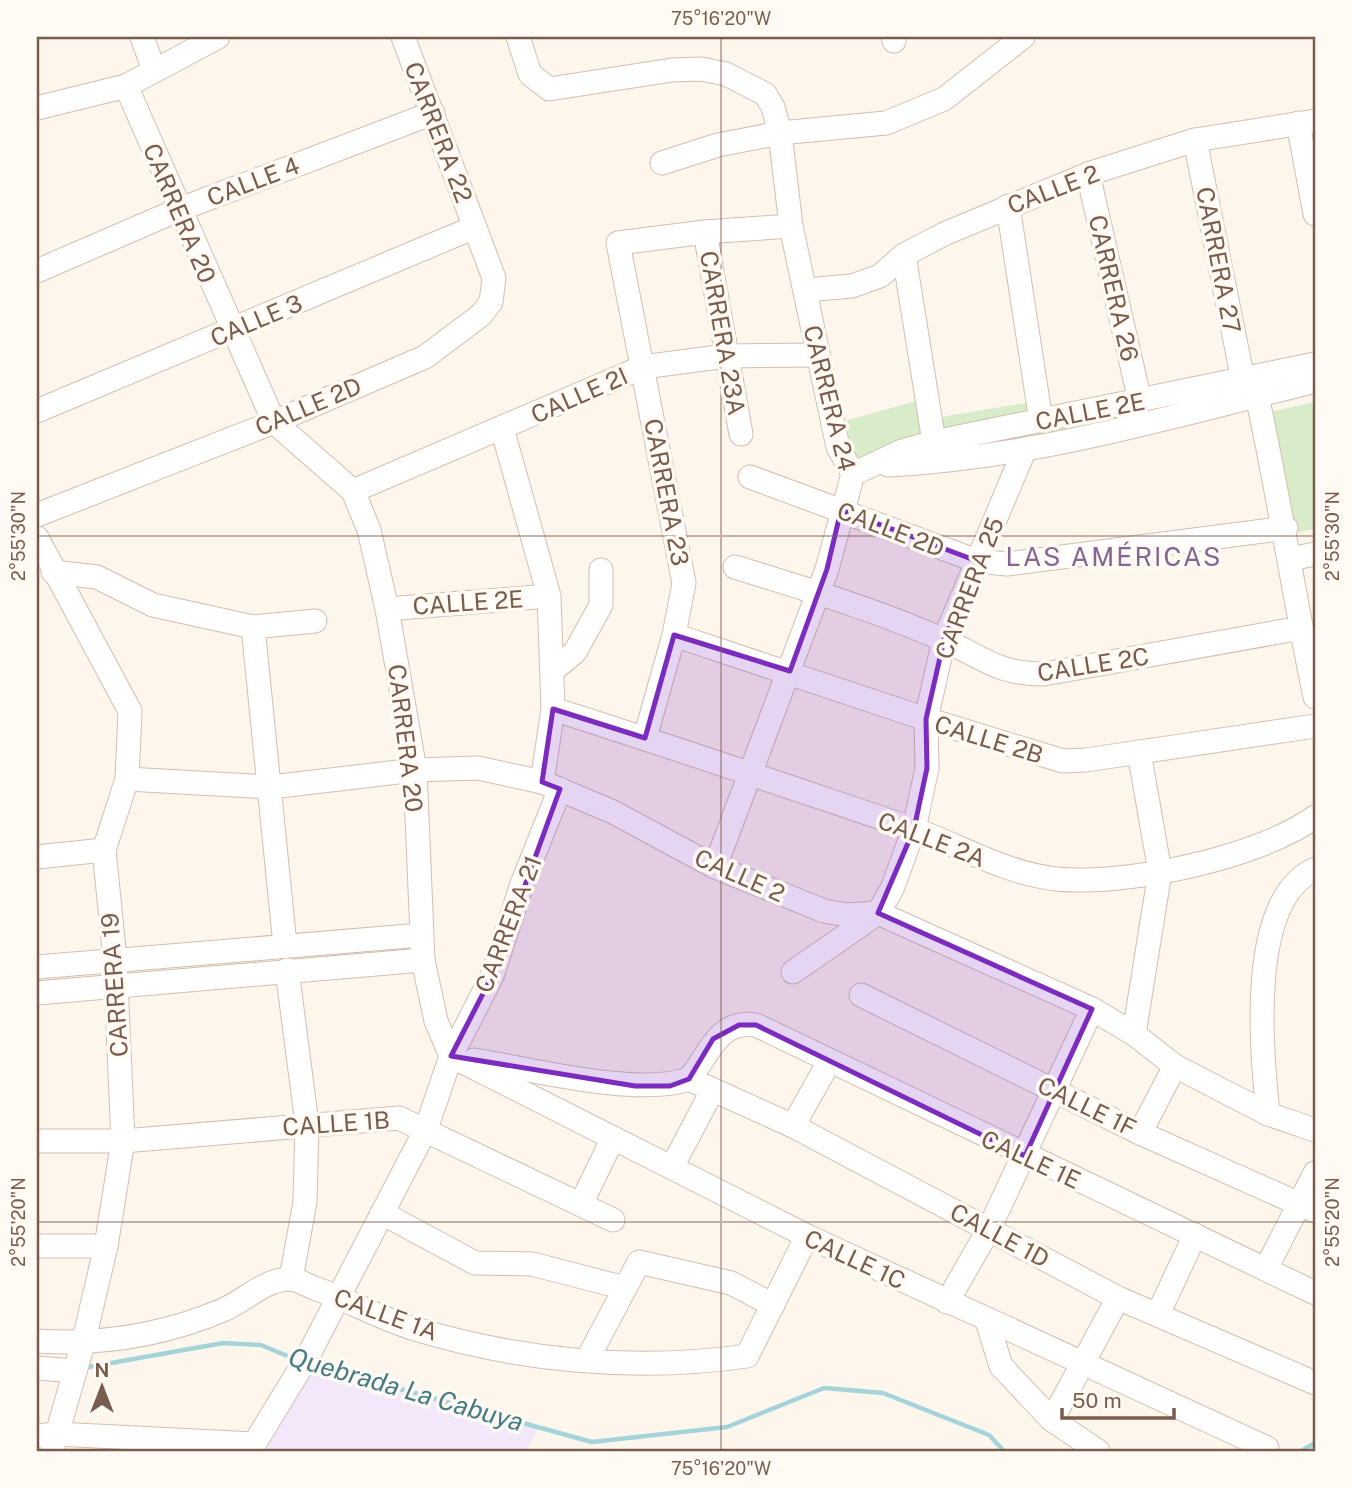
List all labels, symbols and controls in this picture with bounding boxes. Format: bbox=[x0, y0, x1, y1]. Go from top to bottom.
text: 75°16'20"W bbox=[671, 8, 771, 29]
street label: CARRERA 22 bbox=[399, 58, 479, 206]
street label: CARRERA 20 bbox=[138, 139, 222, 287]
street label: CALLE 4 bbox=[203, 151, 303, 211]
street label: CALLE 2 bbox=[1003, 159, 1103, 219]
street label: CARRERA 27 bbox=[1191, 184, 1247, 336]
street label: CARRERA 26 bbox=[1084, 212, 1144, 364]
street label: CARRERA 23A bbox=[695, 249, 751, 417]
street label: CALLE 3 bbox=[206, 288, 306, 352]
street label: CARRERA 24 bbox=[798, 322, 862, 474]
street label: CALLE 2I bbox=[526, 361, 632, 429]
street label: CALLE 2D bbox=[251, 371, 365, 441]
street label: CALLE 2E bbox=[1033, 387, 1147, 435]
street label: CARRERA 23 bbox=[639, 416, 695, 568]
text: 2°55'30"N bbox=[8, 491, 29, 581]
text: 2°55'30"N bbox=[1322, 491, 1343, 581]
street label: CALLE 2D bbox=[833, 496, 949, 562]
street label: CARRERA 25 bbox=[929, 513, 1009, 663]
district label: LAS AMÉRICAS bbox=[1006, 541, 1222, 572]
street label: CALLE 2E bbox=[412, 584, 524, 620]
street label: CALLE 2C bbox=[1035, 641, 1151, 687]
street label: CARRERA 20 bbox=[383, 662, 429, 814]
street label: CALLE 2B bbox=[931, 709, 1047, 769]
street label: CALLE 2A bbox=[874, 806, 990, 872]
street label: CALLE 2 bbox=[690, 843, 790, 907]
street label: CARRERA 21 bbox=[469, 852, 547, 996]
street label: CARRERA 19 bbox=[95, 912, 133, 1058]
street label: CALLE 1F bbox=[1033, 1070, 1141, 1142]
street label: CALLE 1B bbox=[281, 1105, 391, 1141]
street label: CALLE 1E bbox=[977, 1124, 1085, 1194]
text: 2°55'20"N bbox=[8, 1177, 29, 1267]
text: 2°55'20"N bbox=[1322, 1177, 1343, 1267]
street label: CALLE 1D bbox=[946, 1197, 1054, 1273]
street label: CALLE 1C bbox=[800, 1223, 910, 1295]
street label: CALLE 1A bbox=[330, 1282, 442, 1346]
water label: Quebrada La Cabuya bbox=[285, 1341, 527, 1437]
north arrow bbox=[66, 1352, 136, 1422]
text: N bbox=[95, 1359, 109, 1381]
scale bar bbox=[1062, 1376, 1174, 1420]
text: 50 m bbox=[1072, 1388, 1122, 1413]
text: 75°16'20"W bbox=[671, 1458, 771, 1479]

